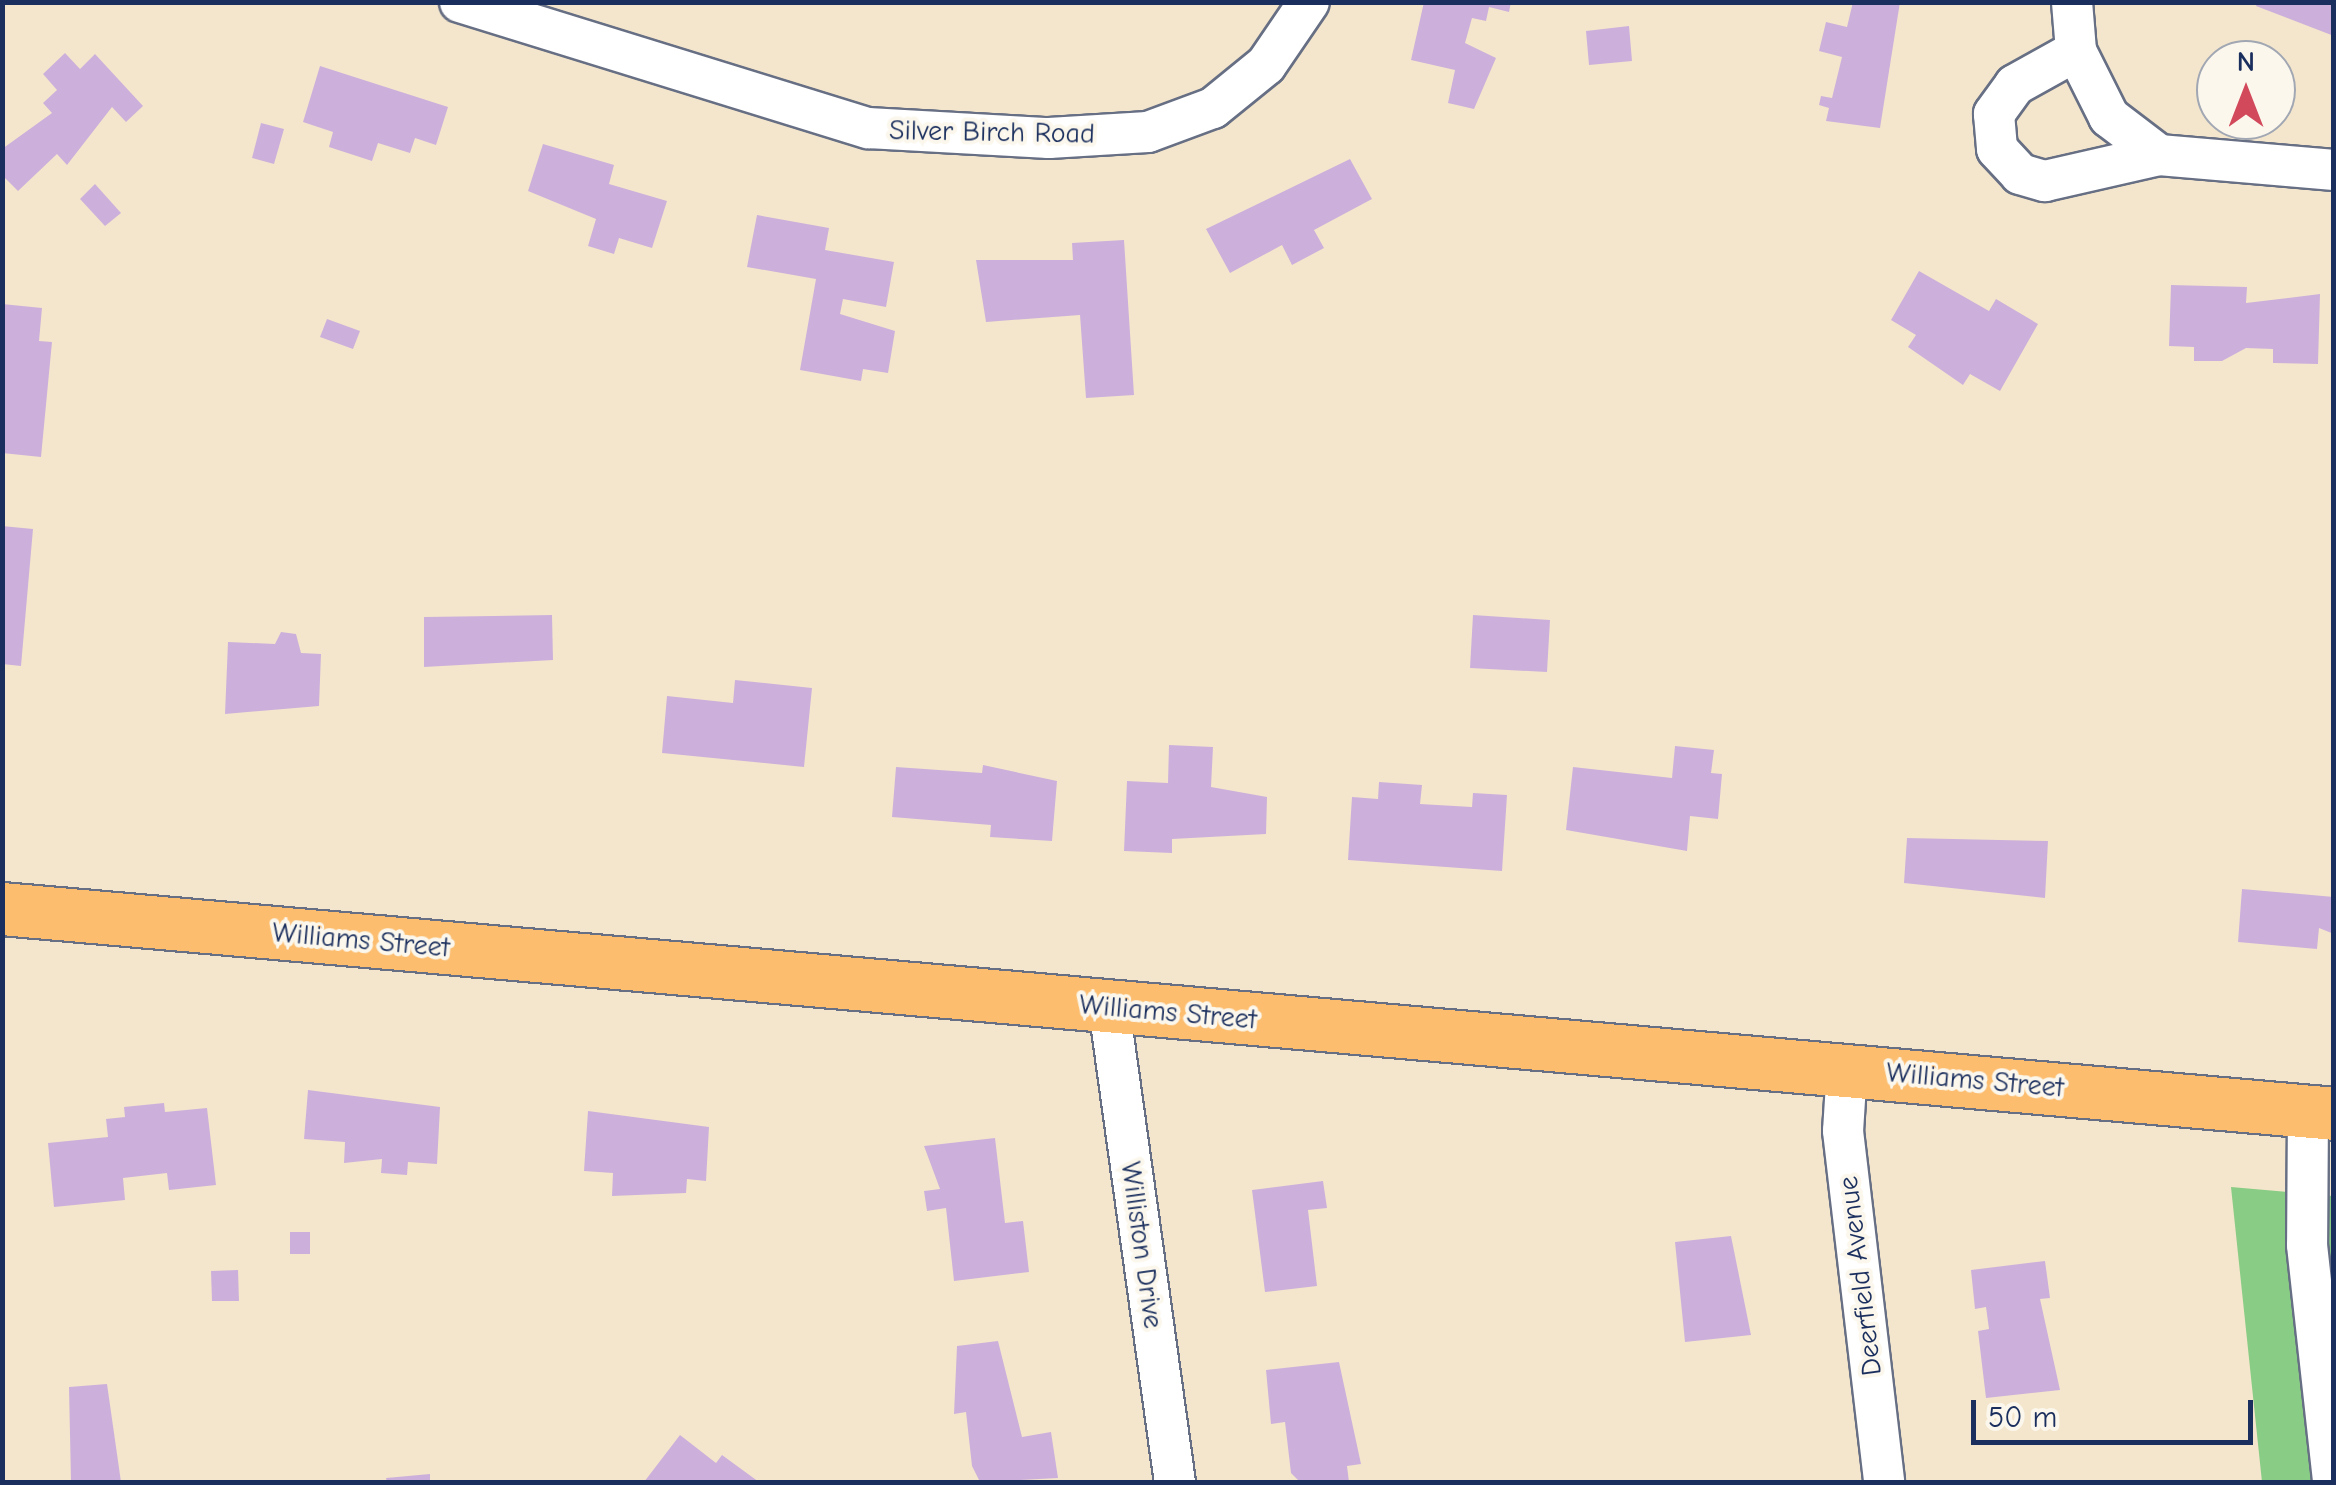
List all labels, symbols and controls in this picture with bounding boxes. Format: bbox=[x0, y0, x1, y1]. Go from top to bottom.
north arrow bbox=[2196, 40, 2296, 140]
text: N bbox=[2237, 46, 2255, 78]
street label: Silver Birch Road bbox=[889, 113, 1095, 151]
street label: Williams Street bbox=[271, 916, 451, 964]
street label: Williams Street bbox=[1078, 988, 1258, 1036]
street label: Williams Street bbox=[1885, 1056, 2065, 1104]
street label: Williston Drive bbox=[1114, 1159, 1170, 1331]
street label: Deerfield Avenue bbox=[1831, 1174, 1889, 1378]
scale bar bbox=[1976, 1380, 2258, 1442]
text: 50 m bbox=[1988, 1400, 2057, 1435]

